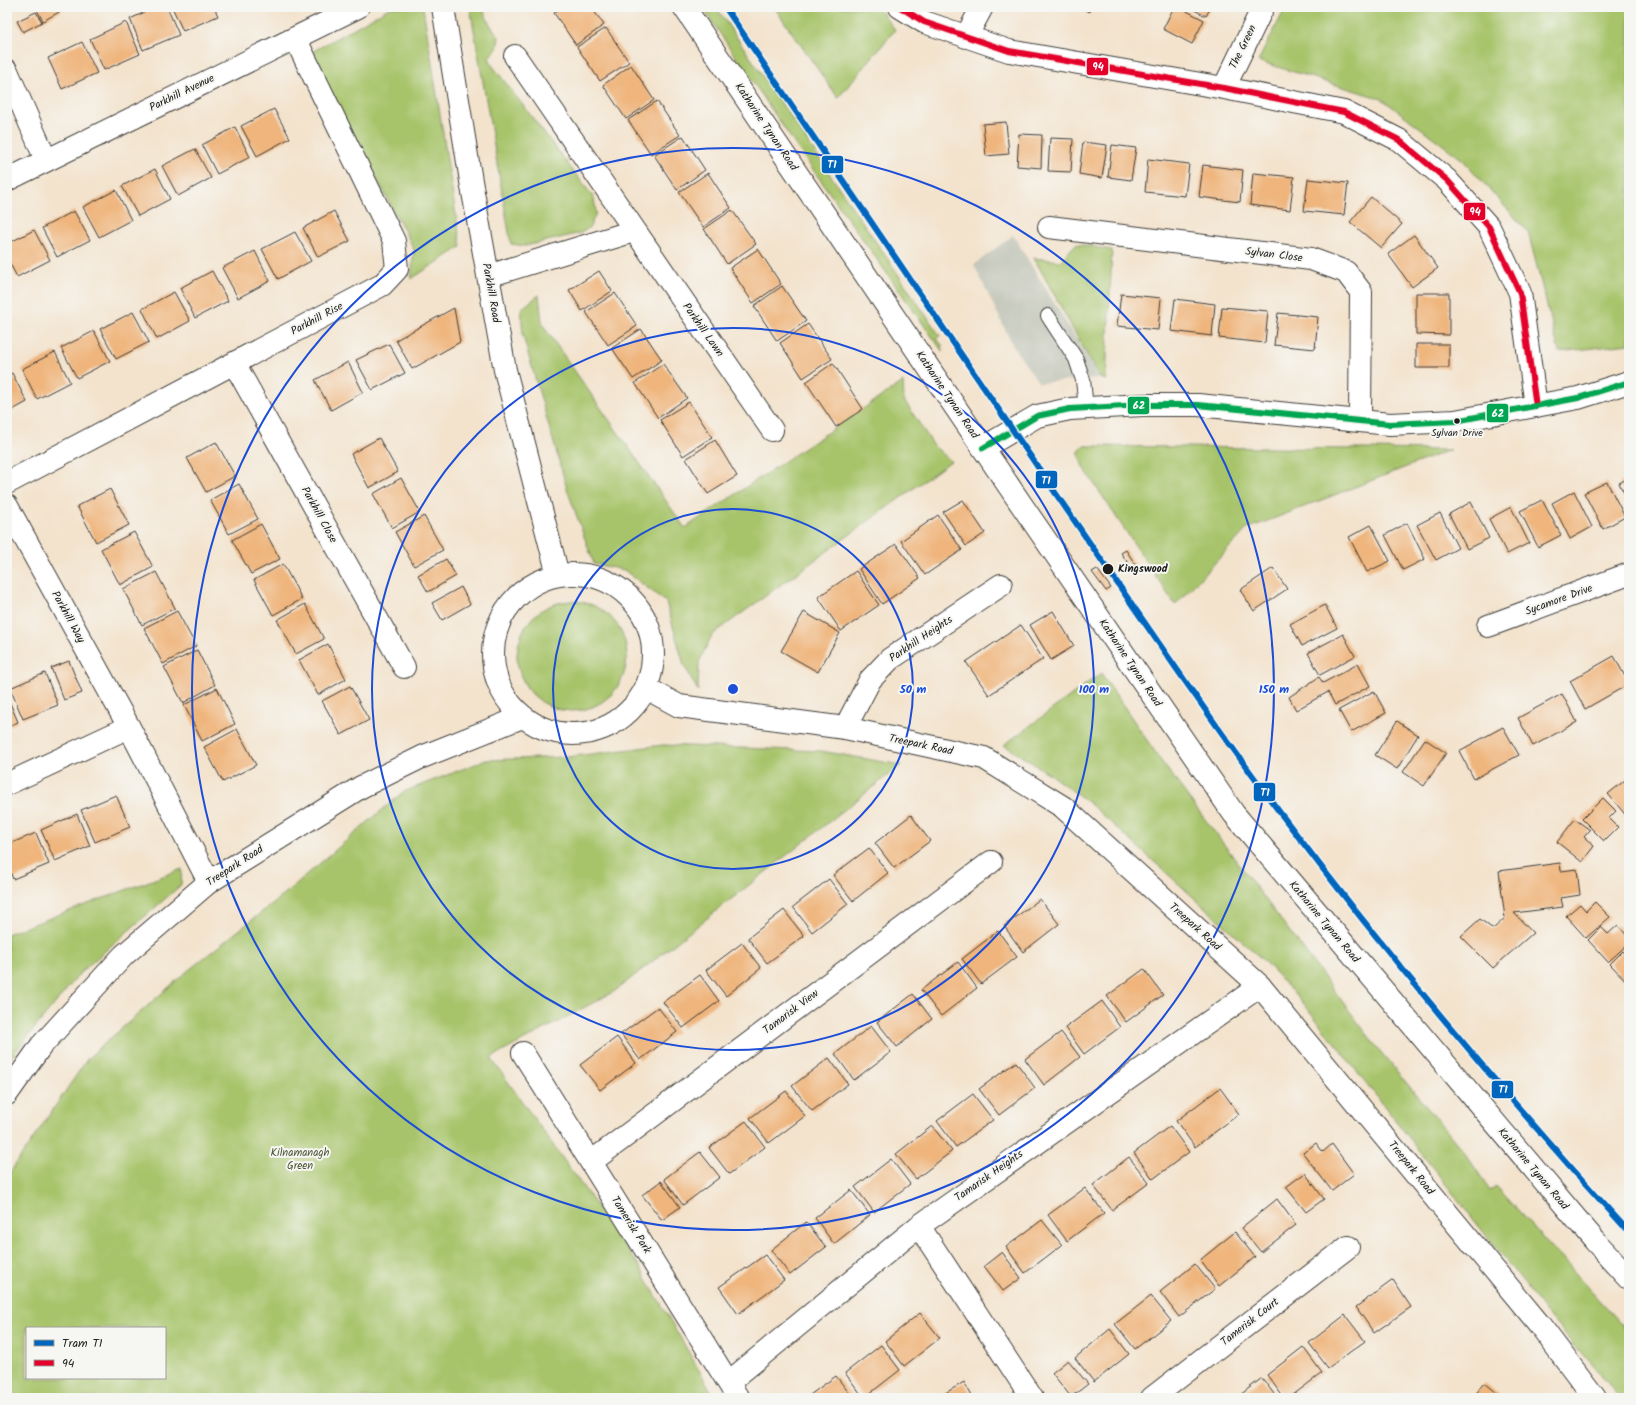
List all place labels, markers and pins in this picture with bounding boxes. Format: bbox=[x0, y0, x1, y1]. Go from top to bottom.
marker: Sylvan Drive bbox=[1452, 416, 1462, 426]
place label: Sylvan Drive bbox=[1431, 425, 1483, 441]
place label: Kingswood bbox=[1118, 560, 1169, 578]
marker: Kingswood bbox=[1101, 562, 1115, 576]
centre of rings bbox=[726, 682, 740, 696]

